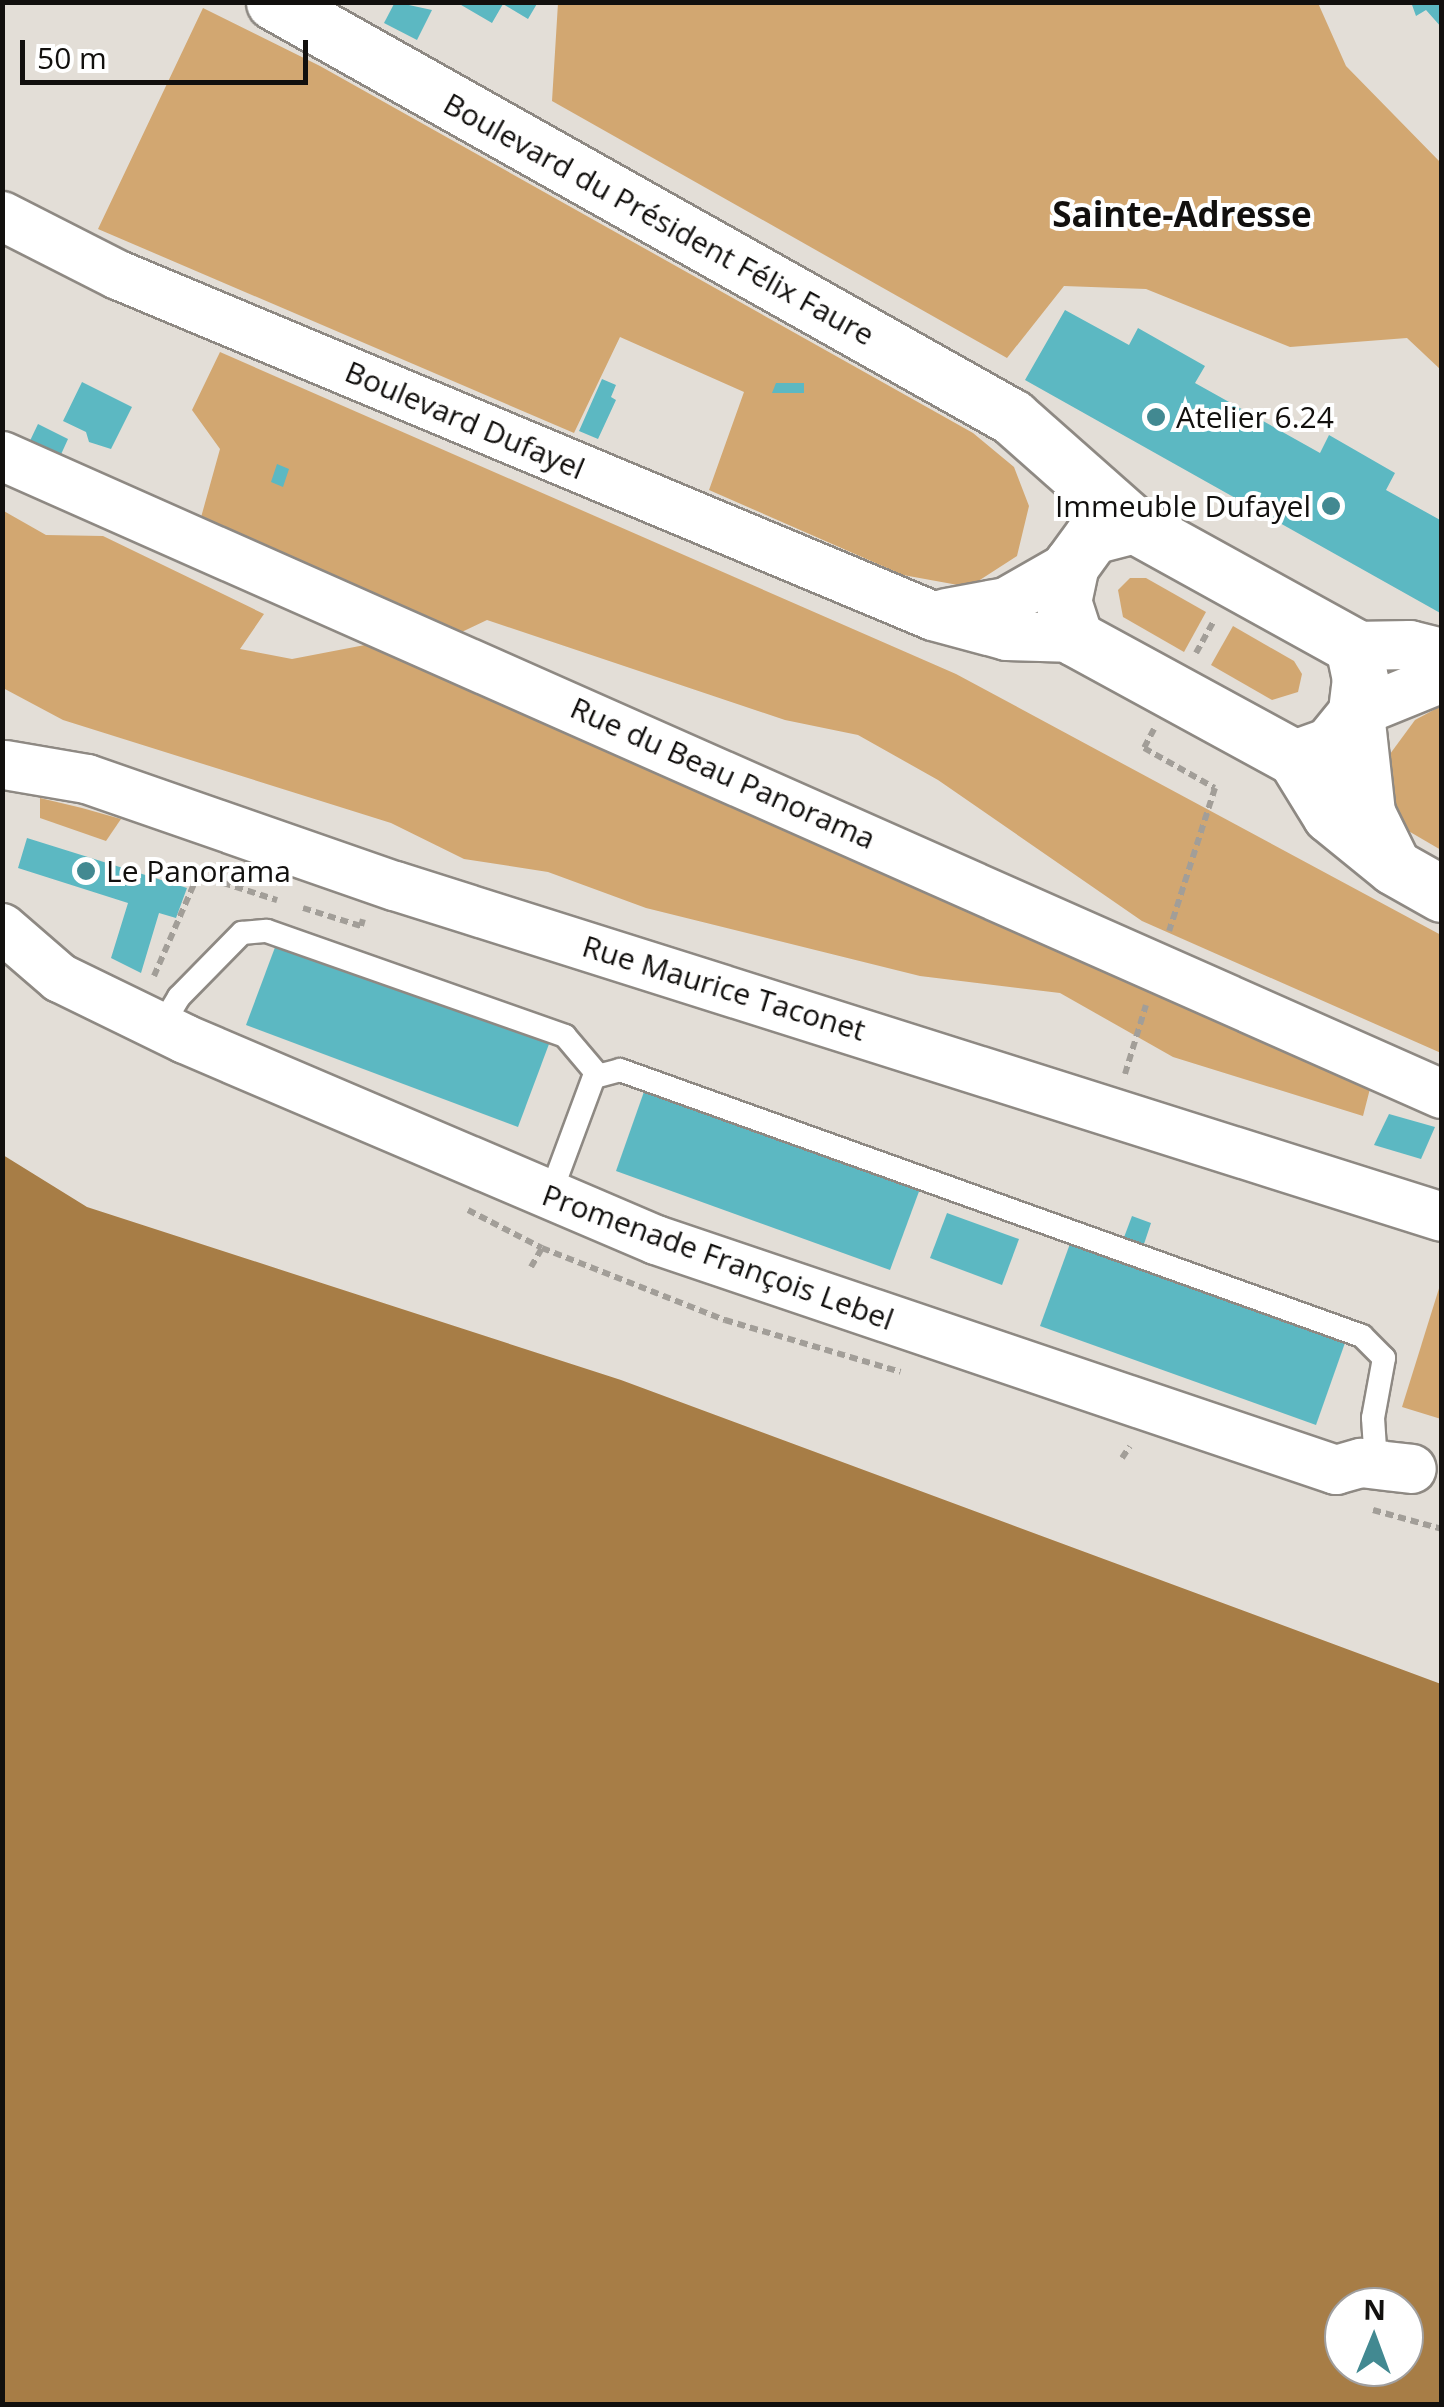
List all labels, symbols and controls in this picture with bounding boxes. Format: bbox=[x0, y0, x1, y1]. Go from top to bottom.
scale bar bbox=[25, 20, 312, 82]
text: 50 m bbox=[37, 37, 107, 78]
street label: Boulevard du Président Félix Faure bbox=[437, 85, 881, 353]
district label: Sainte-Adresse bbox=[1052, 193, 1312, 235]
street label: Boulevard Dufayel bbox=[340, 353, 590, 487]
place label: Atelier 6.24 bbox=[1176, 399, 1334, 435]
marker: Atelier 6.24 bbox=[1145, 406, 1167, 428]
place label: Immeuble Dufayel bbox=[1055, 488, 1311, 524]
marker: Immeuble Dufayel bbox=[1320, 495, 1342, 517]
street label: Rue du Beau Panorama bbox=[565, 690, 881, 856]
place label: Le Panorama bbox=[106, 853, 291, 889]
marker: Le Panorama bbox=[75, 860, 97, 882]
street label: Rue Maurice Taconet bbox=[578, 928, 870, 1048]
street label: Promenade François Lebel bbox=[537, 1177, 899, 1337]
north arrow bbox=[1324, 2287, 1424, 2387]
text: N bbox=[1363, 2290, 1386, 2328]

